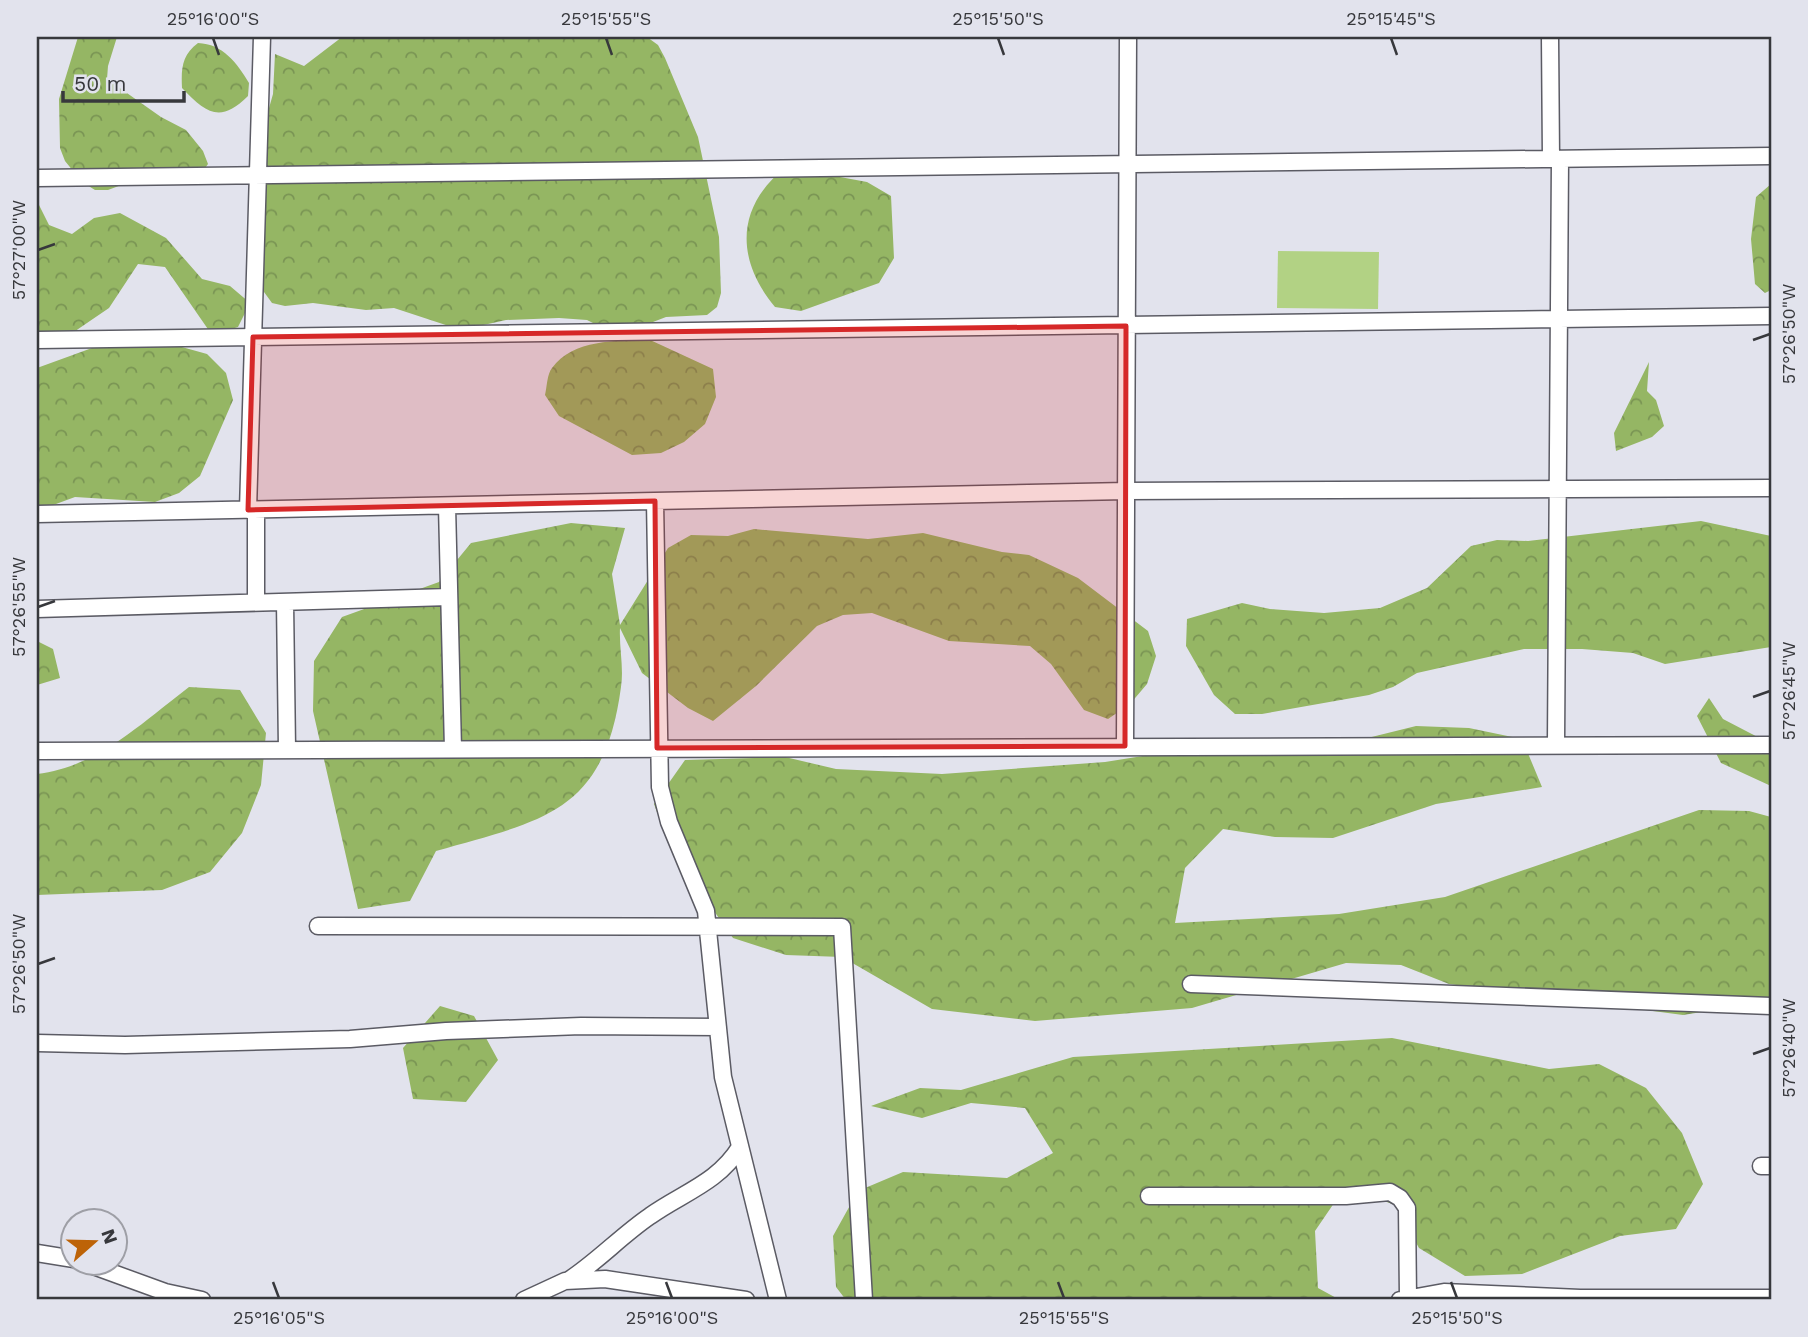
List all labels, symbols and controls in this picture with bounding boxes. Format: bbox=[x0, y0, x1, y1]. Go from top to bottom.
text: 25°16'00"S bbox=[167, 8, 259, 29]
text: 25°15'55"S bbox=[561, 8, 651, 29]
text: 25°15'50"S bbox=[952, 8, 1044, 29]
text: 25°15'45"S bbox=[1346, 8, 1436, 29]
scale bar bbox=[63, 60, 184, 104]
text: 50 m bbox=[74, 71, 126, 96]
text: 57°27'00"W bbox=[8, 200, 29, 300]
text: 57°26'50"W bbox=[1778, 284, 1799, 384]
text: 57°26'55"W bbox=[8, 557, 29, 657]
text: 57°26'45"W bbox=[1778, 642, 1799, 740]
text: 57°26'50"W bbox=[8, 914, 29, 1014]
text: 57°26'40"W bbox=[1778, 998, 1799, 1098]
north arrow bbox=[60, 1208, 130, 1278]
text: N bbox=[96, 1226, 123, 1247]
text: 25°16'05"S bbox=[233, 1307, 325, 1328]
text: 25°16'00"S bbox=[626, 1307, 718, 1328]
text: 25°15'55"S bbox=[1019, 1307, 1109, 1328]
text: 25°15'50"S bbox=[1411, 1307, 1503, 1328]

